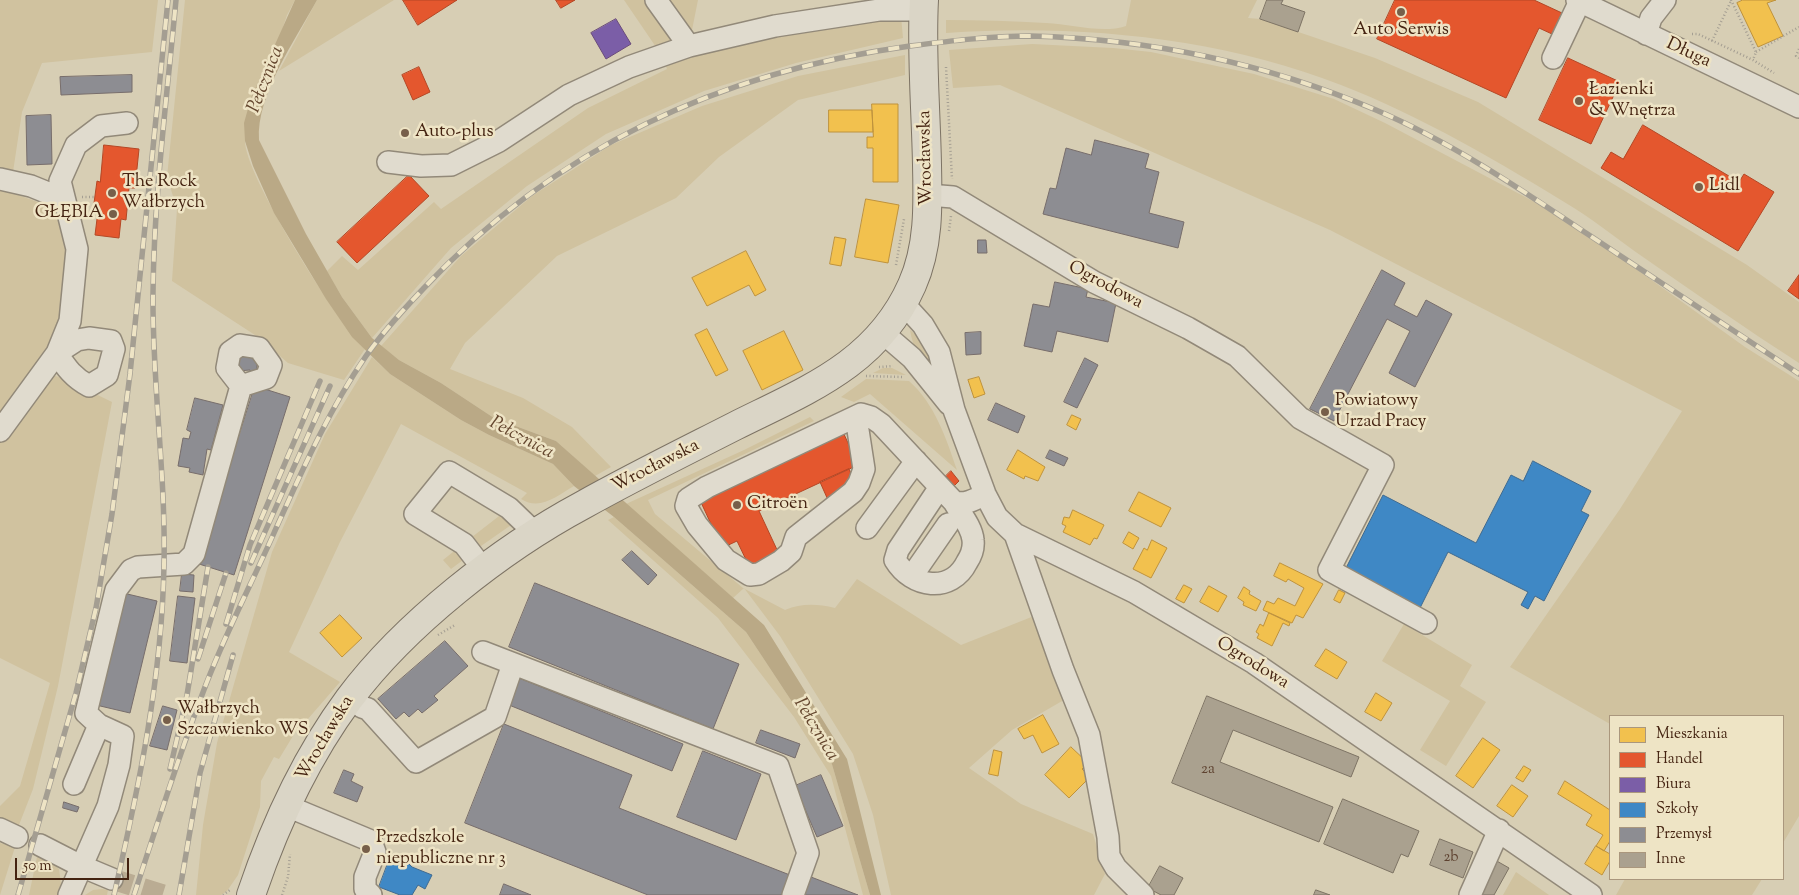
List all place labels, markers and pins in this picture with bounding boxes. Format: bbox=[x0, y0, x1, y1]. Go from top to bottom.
marker: Auto Serwis bbox=[1395, 6, 1407, 18]
place label: Auto Serwis bbox=[1353, 20, 1449, 42]
place label: Łazienki & Wnętrza bbox=[1589, 80, 1676, 122]
marker: Łazienki & Wnętrza bbox=[1573, 95, 1585, 107]
place label: Auto-plus bbox=[415, 122, 493, 144]
marker: Auto-plus bbox=[399, 127, 411, 139]
place label: The Rock Wałbrzych bbox=[122, 172, 205, 214]
place label: Lidl bbox=[1709, 176, 1740, 198]
marker: Lidl bbox=[1693, 181, 1705, 193]
marker: The Rock Wałbrzych bbox=[106, 187, 118, 199]
place label: GŁĘBIA bbox=[35, 203, 103, 225]
marker: GŁĘBIA bbox=[107, 208, 119, 220]
place label: Powiatowy Urzad Pracy bbox=[1335, 391, 1427, 434]
marker: Powiatowy Urzad Pracy bbox=[1319, 406, 1331, 418]
place label: Citroën bbox=[747, 494, 808, 516]
marker: Citroën bbox=[731, 499, 743, 511]
place label: Wałbrzych Szczawienko WS bbox=[177, 699, 308, 742]
marker: Wałbrzych Szczawienko WS bbox=[161, 714, 173, 726]
place label: Przedszkole niepubliczne nr 3 bbox=[376, 828, 506, 871]
marker: Przedszkole niepubliczne nr 3 bbox=[360, 843, 372, 855]

